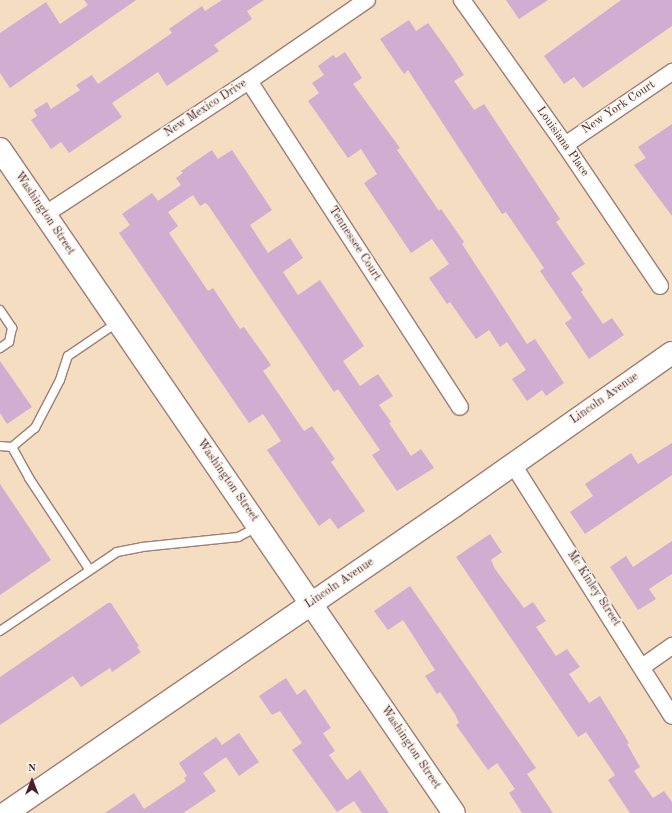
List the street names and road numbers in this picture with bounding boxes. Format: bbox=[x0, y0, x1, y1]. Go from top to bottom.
street label: New Mexico Drive bbox=[162, 77, 250, 141]
street label: New York Court bbox=[580, 78, 658, 138]
street label: Louisiana Place bbox=[533, 104, 591, 180]
street label: Washington Street bbox=[11, 170, 77, 258]
street label: Tennessee Court bbox=[325, 204, 383, 284]
street label: Lincoln Avenue bbox=[568, 370, 642, 428]
street label: Washington Street bbox=[193, 437, 261, 525]
street label: Mc Kinley Street bbox=[563, 548, 623, 630]
street label: Lincoln Avenue bbox=[303, 556, 377, 612]
street label: Washington Street bbox=[377, 704, 443, 792]

